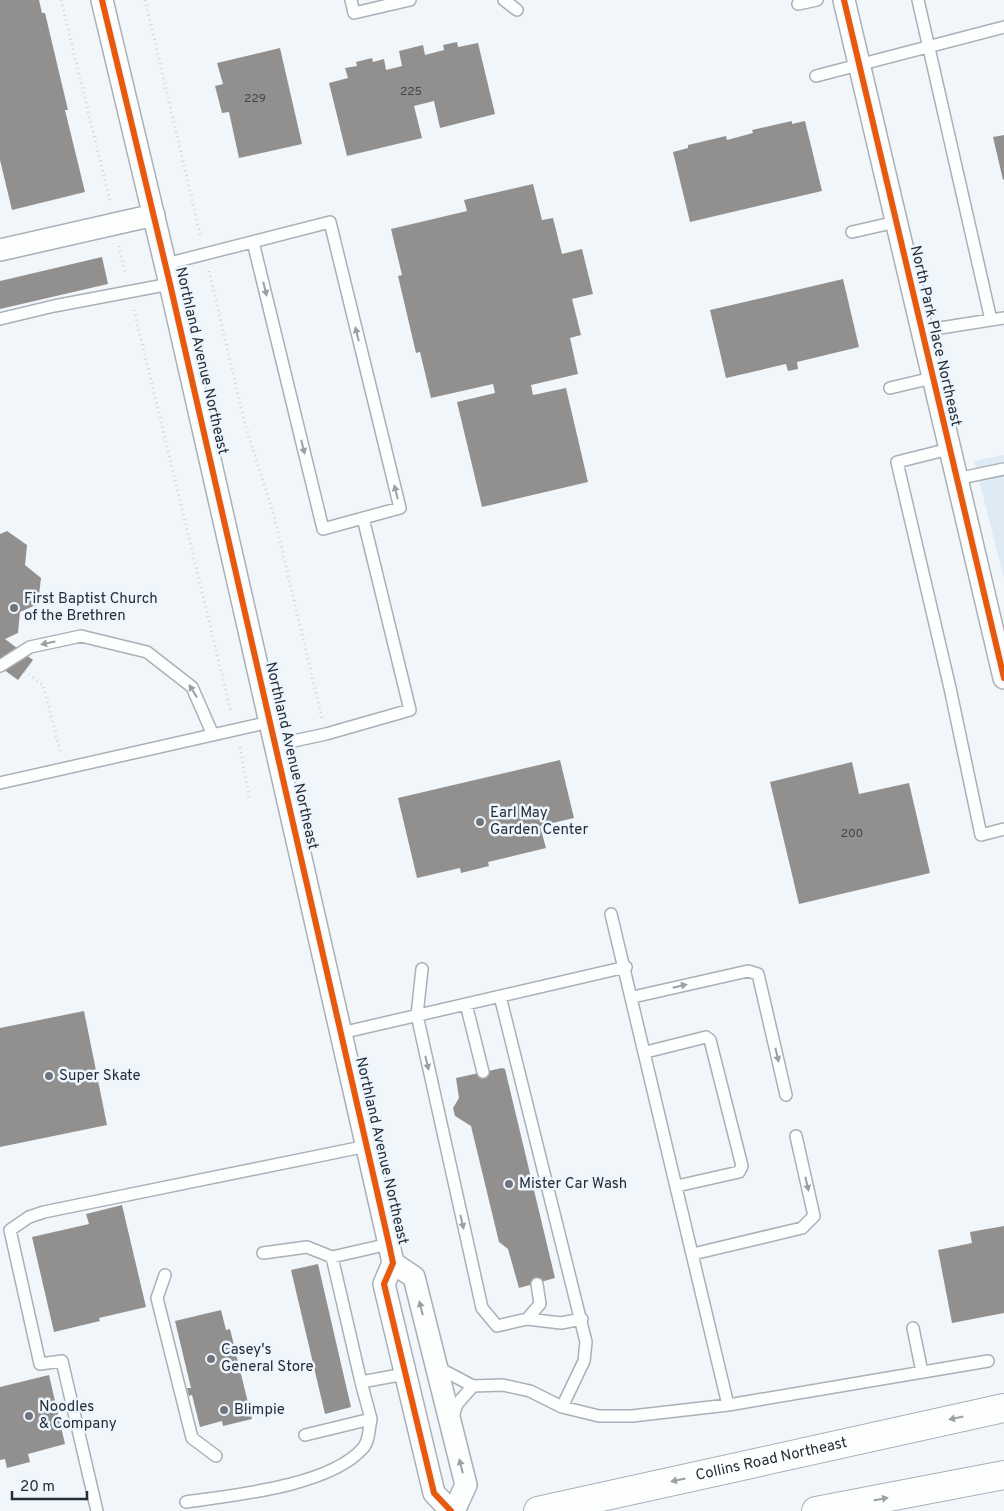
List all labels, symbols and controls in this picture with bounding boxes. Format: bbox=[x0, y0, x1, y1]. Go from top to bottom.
house number: 225 bbox=[400, 84, 422, 100]
house number: 229 bbox=[244, 91, 266, 107]
street label: North Park Place Northeast bbox=[905, 244, 965, 428]
street label: Northland Avenue Northeast bbox=[170, 265, 232, 457]
one-way arrow bbox=[261, 282, 269, 297]
one-way arrow bbox=[353, 327, 361, 342]
one-way arrow bbox=[299, 440, 307, 455]
one-way arrow bbox=[392, 484, 400, 499]
place label: First Baptist Church of the Brethren bbox=[24, 590, 158, 626]
marker: First Baptist Church of the Brethren bbox=[8, 602, 20, 614]
one-way arrow bbox=[41, 639, 56, 647]
street label: Northland Avenue Northeast bbox=[260, 660, 322, 852]
one-way arrow bbox=[188, 684, 197, 698]
place label: Earl May Garden Center bbox=[490, 804, 588, 840]
marker: Earl May Garden Center bbox=[474, 816, 486, 828]
house number: 200 bbox=[841, 826, 863, 842]
one-way arrow bbox=[673, 982, 688, 990]
one-way arrow bbox=[773, 1048, 781, 1064]
street label: Northland Avenue Northeast bbox=[350, 1055, 412, 1247]
one-way arrow bbox=[423, 1055, 431, 1071]
place label: Super Skate bbox=[59, 1067, 141, 1086]
marker: Super Skate bbox=[43, 1070, 55, 1082]
place label: Mister Car Wash bbox=[519, 1175, 627, 1194]
one-way arrow bbox=[803, 1176, 811, 1191]
marker: Mister Car Wash bbox=[503, 1178, 515, 1190]
one-way arrow bbox=[458, 1214, 466, 1229]
one-way arrow bbox=[417, 1301, 425, 1316]
place label: Casey's General Store bbox=[221, 1341, 314, 1377]
marker: Casey's General Store bbox=[205, 1353, 217, 1365]
place label: Noodles & Company bbox=[39, 1398, 117, 1434]
place label: Blimpie bbox=[234, 1401, 285, 1420]
marker: Blimpie bbox=[218, 1404, 230, 1416]
marker: Noodles & Company bbox=[23, 1410, 35, 1422]
one-way arrow bbox=[948, 1415, 964, 1423]
street label: Collins Road Northeast bbox=[694, 1433, 849, 1485]
one-way arrow bbox=[457, 1458, 465, 1473]
scale bar bbox=[12, 1468, 88, 1500]
one-way arrow bbox=[671, 1476, 686, 1484]
text: 20 m bbox=[20, 1478, 55, 1497]
one-way arrow bbox=[873, 1494, 889, 1502]

